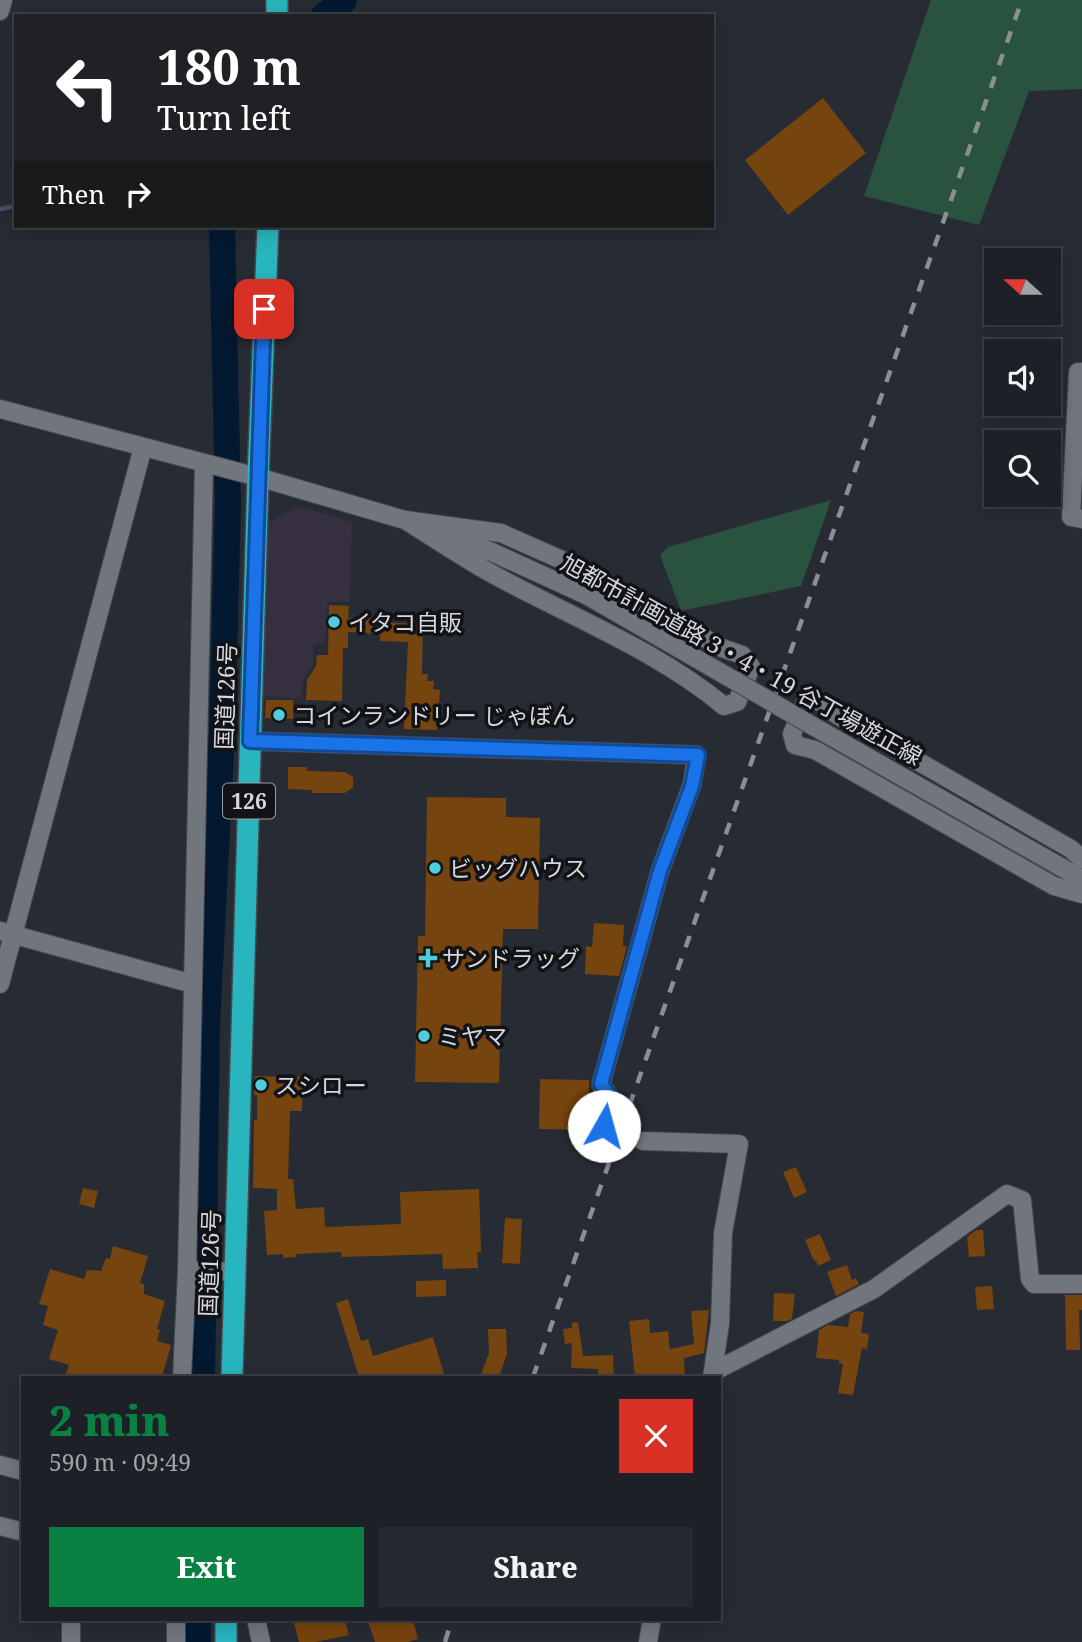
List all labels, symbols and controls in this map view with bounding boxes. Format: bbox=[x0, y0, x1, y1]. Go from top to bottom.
text: 180 m bbox=[157, 33, 301, 99]
icon: left bbox=[42, 42, 133, 133]
text: Turn left bbox=[157, 96, 291, 139]
icon: right bbox=[119, 175, 157, 213]
text: Then bbox=[42, 176, 105, 212]
north arrow bbox=[984, 248, 1060, 326]
map controls bbox=[984, 248, 1061, 507]
pin bbox=[234, 279, 294, 339]
icon: arrive bbox=[245, 290, 283, 328]
button: sound bbox=[984, 339, 1061, 416]
button: search bbox=[984, 430, 1061, 507]
street label: 旭都市計画道路 3・4・19 谷丁場遊正線 bbox=[556, 546, 928, 772]
place label: イタコ自販 bbox=[348, 606, 462, 638]
marker: イタコ自販 bbox=[326, 614, 342, 630]
street label: 国道126号 bbox=[207, 642, 243, 750]
place label: コインランドリー じゃぼん bbox=[293, 699, 575, 731]
marker: コインランドリー じゃぼん bbox=[271, 707, 287, 723]
road number: 126 bbox=[223, 784, 275, 818]
place label: ビッグハウス bbox=[449, 852, 587, 884]
marker: ビッグハウス bbox=[427, 860, 443, 876]
place label: サンドラッグ bbox=[442, 942, 580, 974]
marker: サンドラッグ bbox=[420, 950, 436, 966]
place label: ミヤマ bbox=[438, 1020, 507, 1052]
marker: ミヤマ bbox=[416, 1028, 432, 1044]
place label: スシロー bbox=[275, 1069, 367, 1101]
marker: スシロー bbox=[253, 1077, 269, 1093]
position arrow bbox=[567, 1089, 641, 1163]
street label: 国道126号 bbox=[191, 1209, 227, 1317]
text: 2 min bbox=[49, 1391, 170, 1448]
button: close bbox=[619, 1399, 693, 1473]
text: 590 m · 09:49 bbox=[49, 1446, 191, 1478]
button: Exit bbox=[49, 1527, 364, 1607]
button: Share bbox=[378, 1527, 693, 1607]

